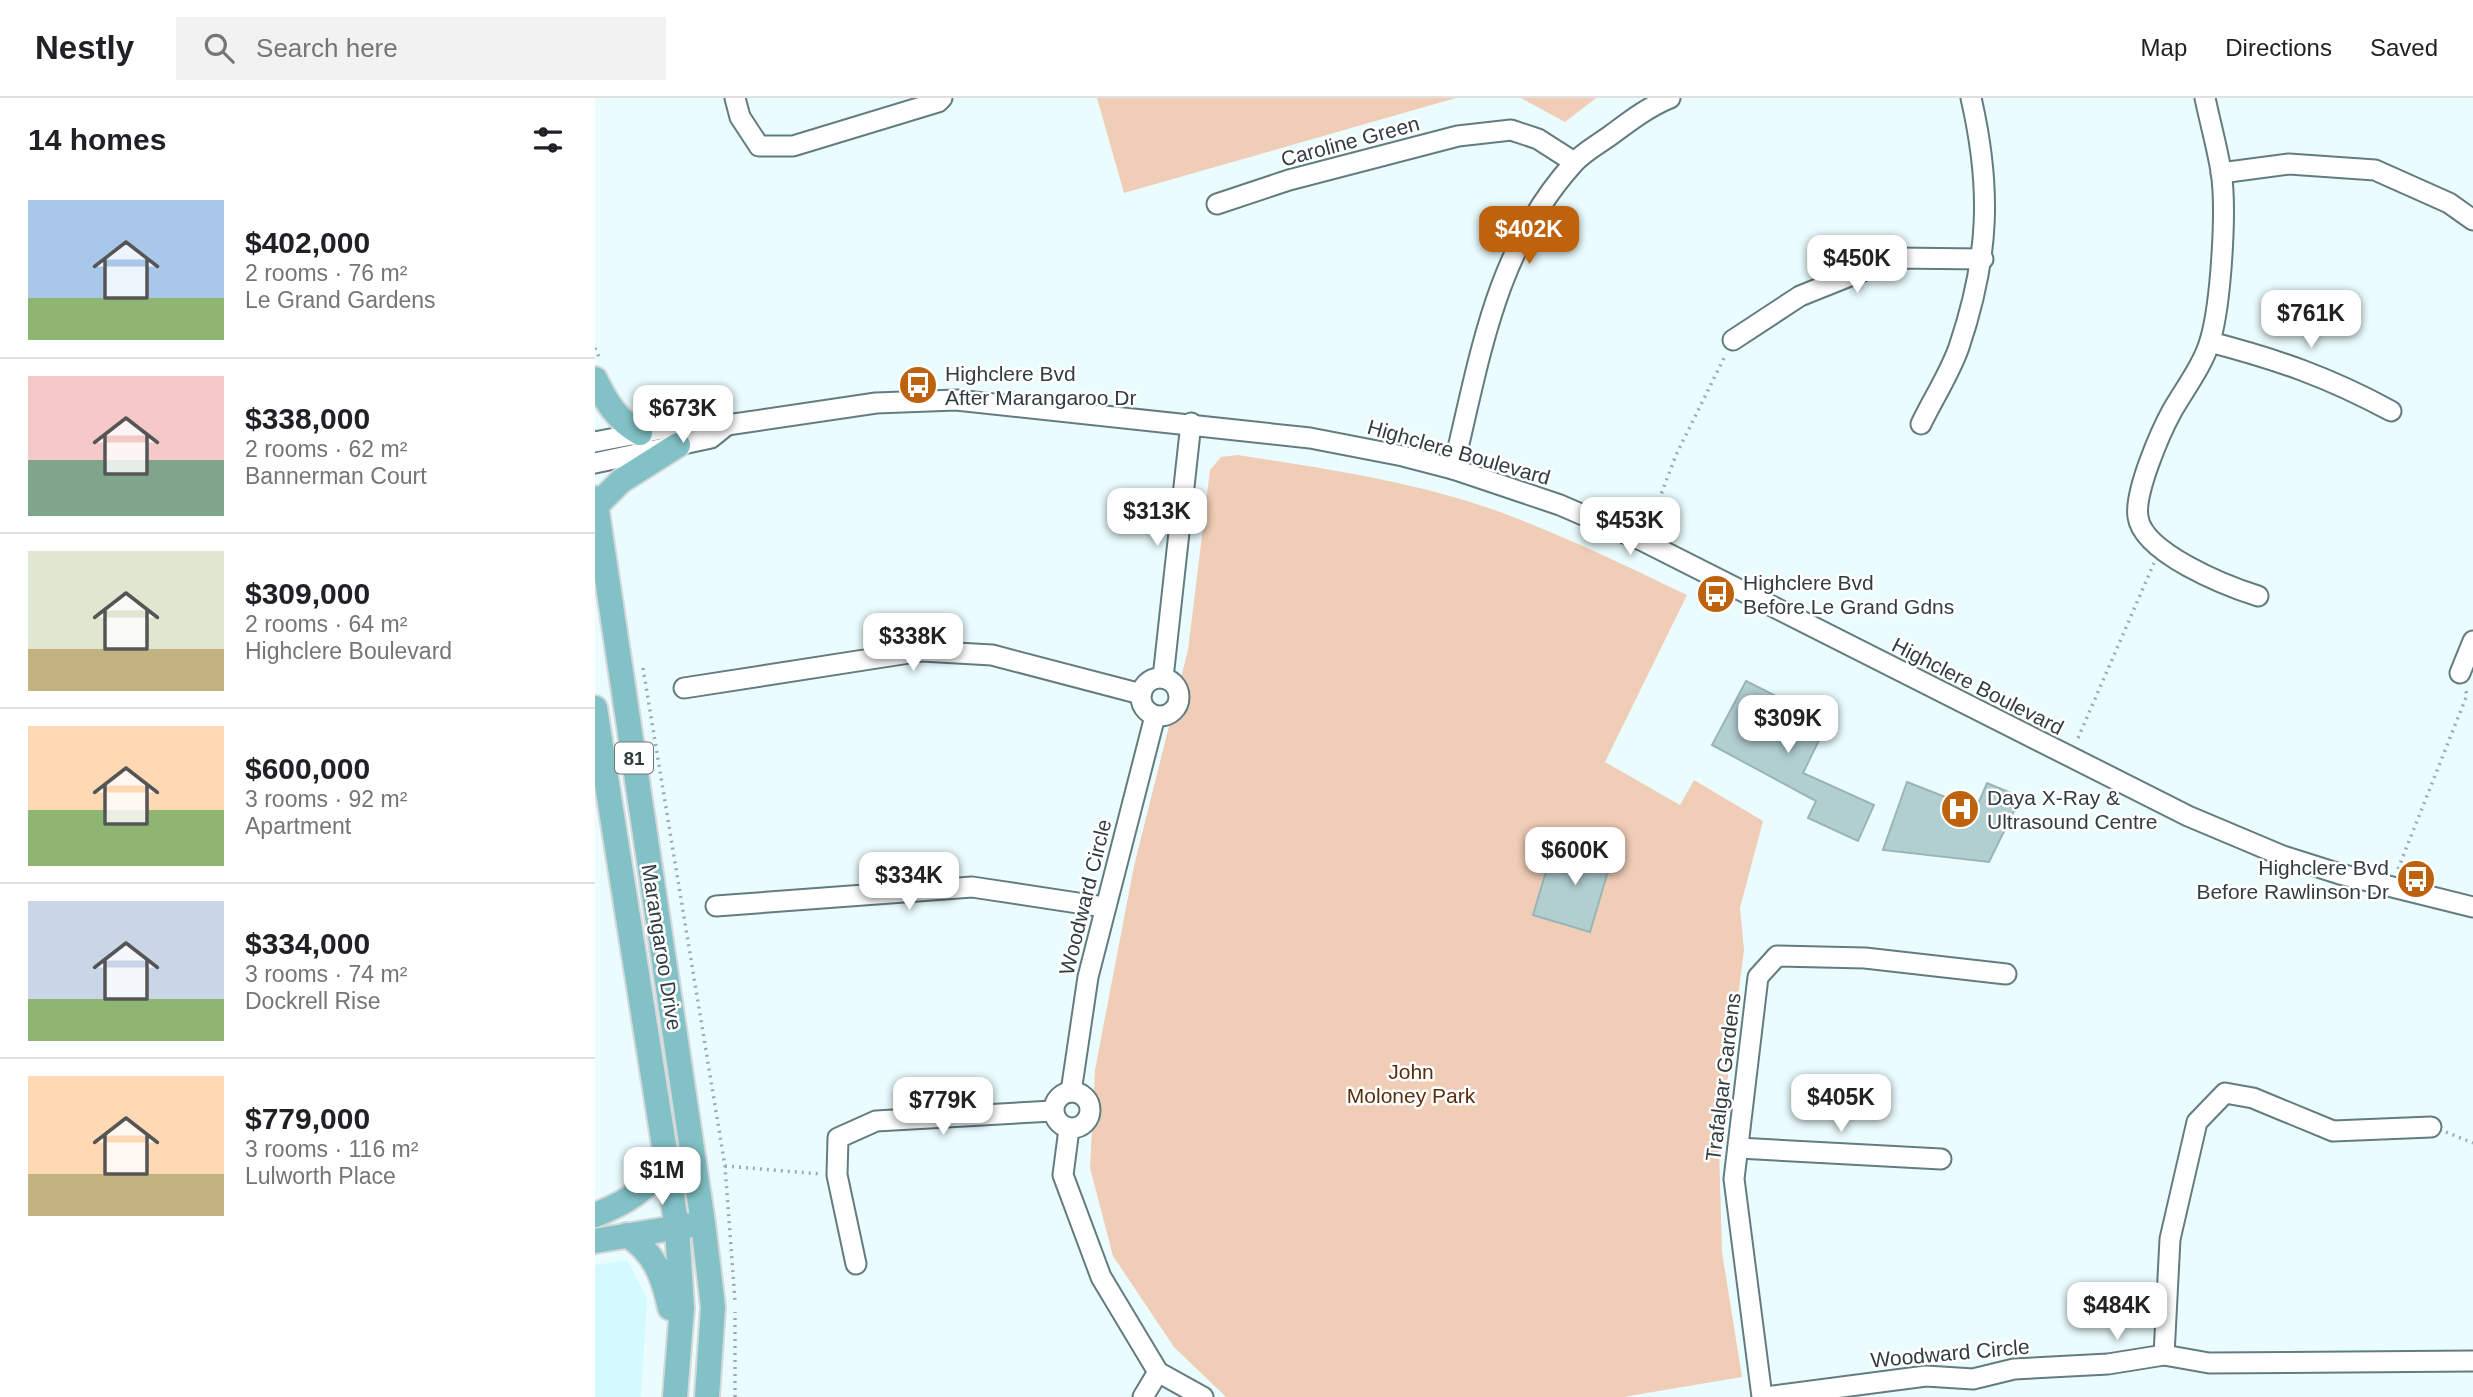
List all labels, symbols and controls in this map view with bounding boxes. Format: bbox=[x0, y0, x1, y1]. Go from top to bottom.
search box bbox=[176, 17, 666, 80]
text: Nestly bbox=[35, 29, 134, 66]
icon: search bbox=[200, 29, 238, 67]
text: Search here bbox=[256, 33, 398, 63]
text: Map bbox=[2141, 34, 2187, 61]
text: Directions bbox=[2225, 34, 2332, 61]
text: Saved bbox=[2370, 34, 2438, 61]
street label: Caroline Green bbox=[1278, 111, 1422, 171]
icon: filters bbox=[529, 121, 567, 159]
text: 14 homes bbox=[28, 123, 166, 156]
pin: $402K bbox=[1480, 206, 1578, 266]
text: $402K bbox=[1495, 216, 1563, 242]
text: $402,000 bbox=[245, 226, 370, 259]
icon: home bbox=[84, 228, 168, 312]
pin: $450K bbox=[1808, 236, 1906, 295]
text: $450K bbox=[1823, 245, 1891, 271]
text: 2 rooms · 76 m² bbox=[245, 260, 407, 286]
text: Le Grand Gardens bbox=[245, 287, 436, 313]
pin: $761K bbox=[2262, 290, 2360, 350]
text: $761K bbox=[2277, 300, 2345, 326]
place label: Highclere Bvd After Marangaroo Dr bbox=[945, 362, 1136, 409]
bus stop icon: Highclere Bvd After Marangaroo Dr bbox=[897, 364, 939, 406]
pin: $673K bbox=[634, 386, 732, 445]
text: $673K bbox=[649, 395, 717, 421]
text: $338,000 bbox=[245, 402, 370, 435]
icon: home bbox=[84, 404, 168, 488]
street label: Highclere Boulevard bbox=[1365, 415, 1553, 489]
text: 2 rooms · 62 m² bbox=[245, 436, 407, 462]
text: Bannerman Court bbox=[245, 463, 427, 489]
pin: $313K bbox=[1108, 489, 1206, 548]
text: $313K bbox=[1123, 498, 1191, 524]
pin: $453K bbox=[1581, 498, 1679, 557]
text: $453K bbox=[1596, 507, 1664, 533]
place label: Highclere Bvd Before Le Grand Gdns bbox=[1743, 571, 1954, 618]
bus stop icon: Highclere Bvd Before Le Grand Gdns bbox=[1695, 573, 1737, 615]
text: $309,000 bbox=[245, 577, 370, 610]
icon: home bbox=[84, 579, 168, 663]
text: 2 rooms · 64 m² bbox=[245, 611, 407, 637]
pin: $338K bbox=[864, 614, 962, 673]
text: $338K bbox=[879, 623, 947, 649]
street label: Highclere Boulevard bbox=[1889, 633, 2067, 739]
text: Highclere Boulevard bbox=[245, 638, 452, 664]
pin: $309K bbox=[1739, 696, 1837, 755]
text: $309K bbox=[1754, 705, 1822, 731]
road number: 81 bbox=[615, 743, 653, 774]
text: $600,000 bbox=[245, 752, 370, 785]
icon: home bbox=[84, 754, 168, 838]
text: 3 rooms · 92 m² bbox=[245, 786, 407, 812]
place label: Daya X-Ray & Ultrasound Centre bbox=[1987, 786, 2157, 833]
hospital icon: Daya X-Ray & Ultrasound Centre bbox=[1939, 788, 1981, 830]
text: Apartment bbox=[245, 813, 351, 839]
street label: Woodward Circle bbox=[1055, 817, 1115, 977]
pin: $600K bbox=[1526, 828, 1624, 887]
text: $600K bbox=[1541, 837, 1609, 863]
pin: $334K bbox=[860, 852, 958, 912]
place label: Highclere Bvd Before Rawlinson Dr bbox=[2196, 856, 2389, 903]
bus stop icon: Highclere Bvd Before Rawlinson Dr bbox=[2395, 858, 2437, 900]
street label: Marangaroo Drive bbox=[637, 862, 687, 1032]
text: $334K bbox=[875, 862, 943, 888]
text: $334,000 bbox=[245, 927, 370, 960]
icon: home bbox=[84, 929, 168, 1013]
text: 3 rooms · 74 m² bbox=[245, 961, 407, 987]
text: Dockrell Rise bbox=[245, 988, 380, 1014]
street label: Trafalgar Gardens bbox=[1701, 991, 1745, 1163]
park label: John Moloney Park bbox=[1347, 1060, 1476, 1107]
pin: $405K bbox=[1792, 1074, 1890, 1134]
pin: $779K bbox=[894, 1077, 992, 1137]
text: $405K bbox=[1807, 1084, 1875, 1110]
text: $779K bbox=[909, 1087, 977, 1113]
text: $779,000 bbox=[245, 1102, 370, 1135]
icon: home bbox=[84, 1104, 168, 1188]
text: 3 rooms · 116 m² bbox=[245, 1136, 418, 1162]
pin: $1M bbox=[628, 1148, 696, 1207]
text: $1M bbox=[640, 1157, 684, 1183]
text: Lulworth Place bbox=[245, 1163, 396, 1189]
pin: $484K bbox=[2068, 1282, 2166, 1342]
text: $484K bbox=[2083, 1292, 2151, 1318]
street label: Woodward Circle bbox=[1870, 1335, 2030, 1371]

